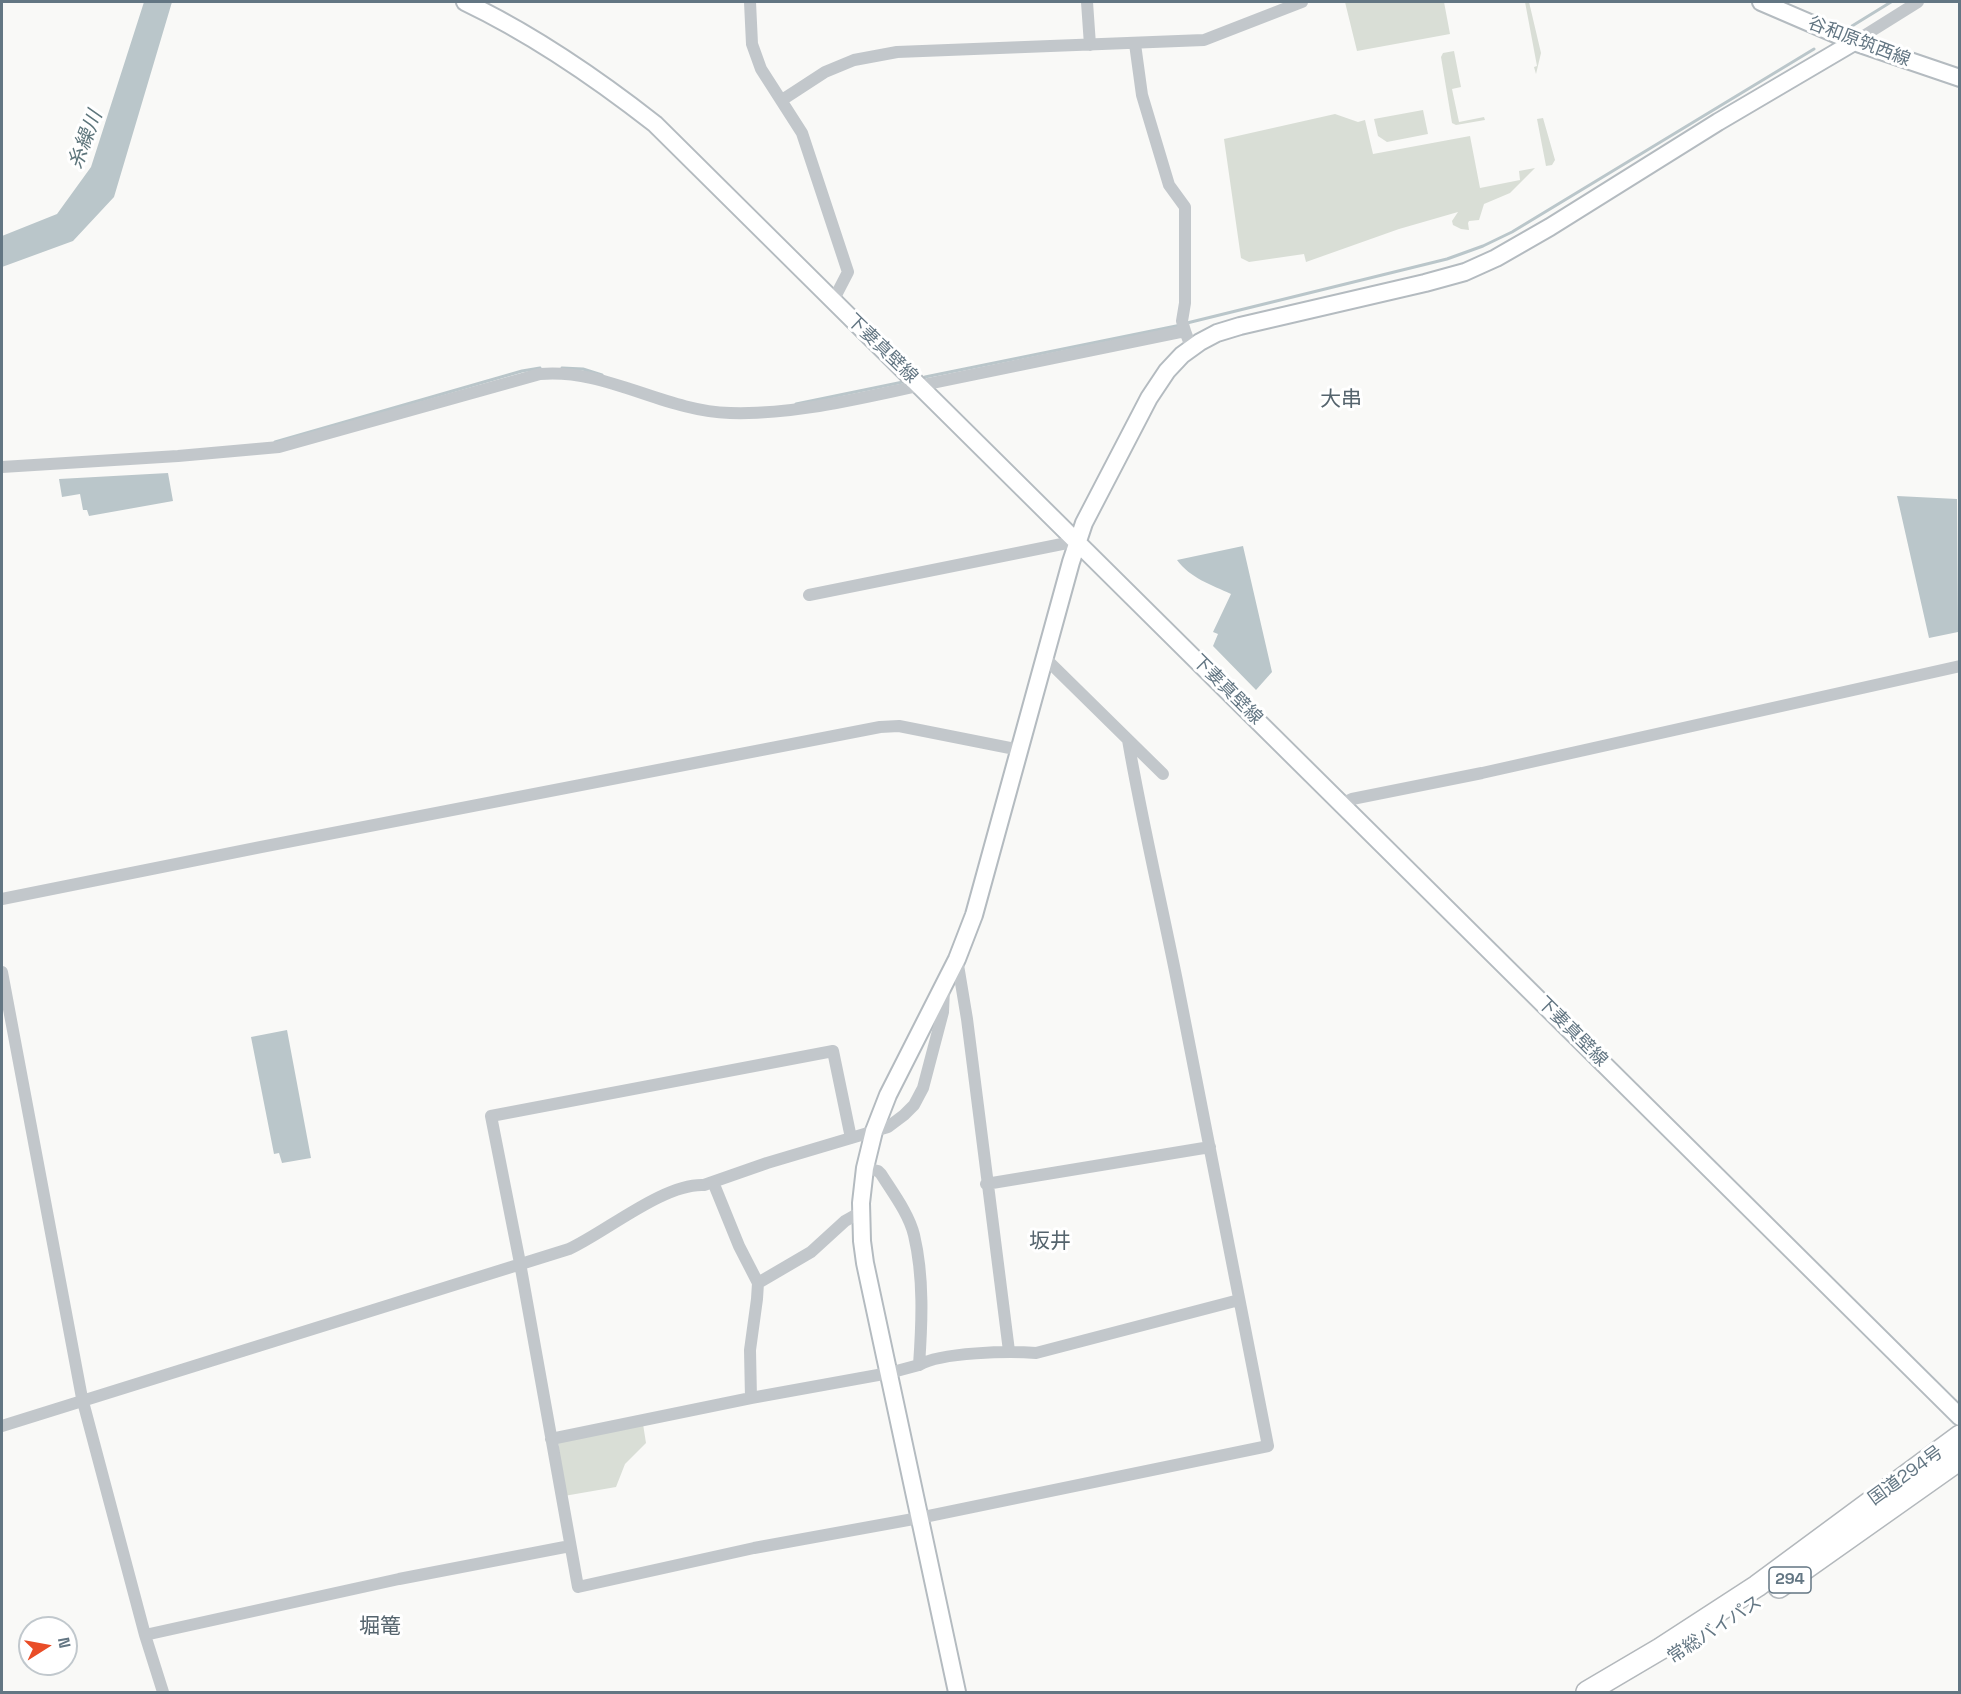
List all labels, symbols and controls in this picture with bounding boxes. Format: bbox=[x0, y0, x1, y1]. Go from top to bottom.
street label: 谷和原筑西線 bbox=[1805, 13, 1913, 71]
water label: 糸繰川 bbox=[64, 108, 108, 172]
street label: 下妻真壁線 bbox=[842, 310, 922, 388]
district label: 大串 bbox=[1320, 387, 1362, 413]
street label: 下妻真壁線 bbox=[1188, 651, 1266, 729]
street label: 下妻真壁線 bbox=[1533, 993, 1611, 1071]
district label: 坂井 bbox=[1029, 1229, 1071, 1255]
street label: 国道294号 bbox=[1864, 1442, 1948, 1510]
road number: 294 bbox=[1769, 1567, 1811, 1593]
street label: 常総バイパス bbox=[1664, 1592, 1766, 1668]
district label: 堀篭 bbox=[359, 1614, 401, 1640]
north arrow bbox=[18, 1616, 78, 1676]
text: N bbox=[53, 1636, 76, 1650]

